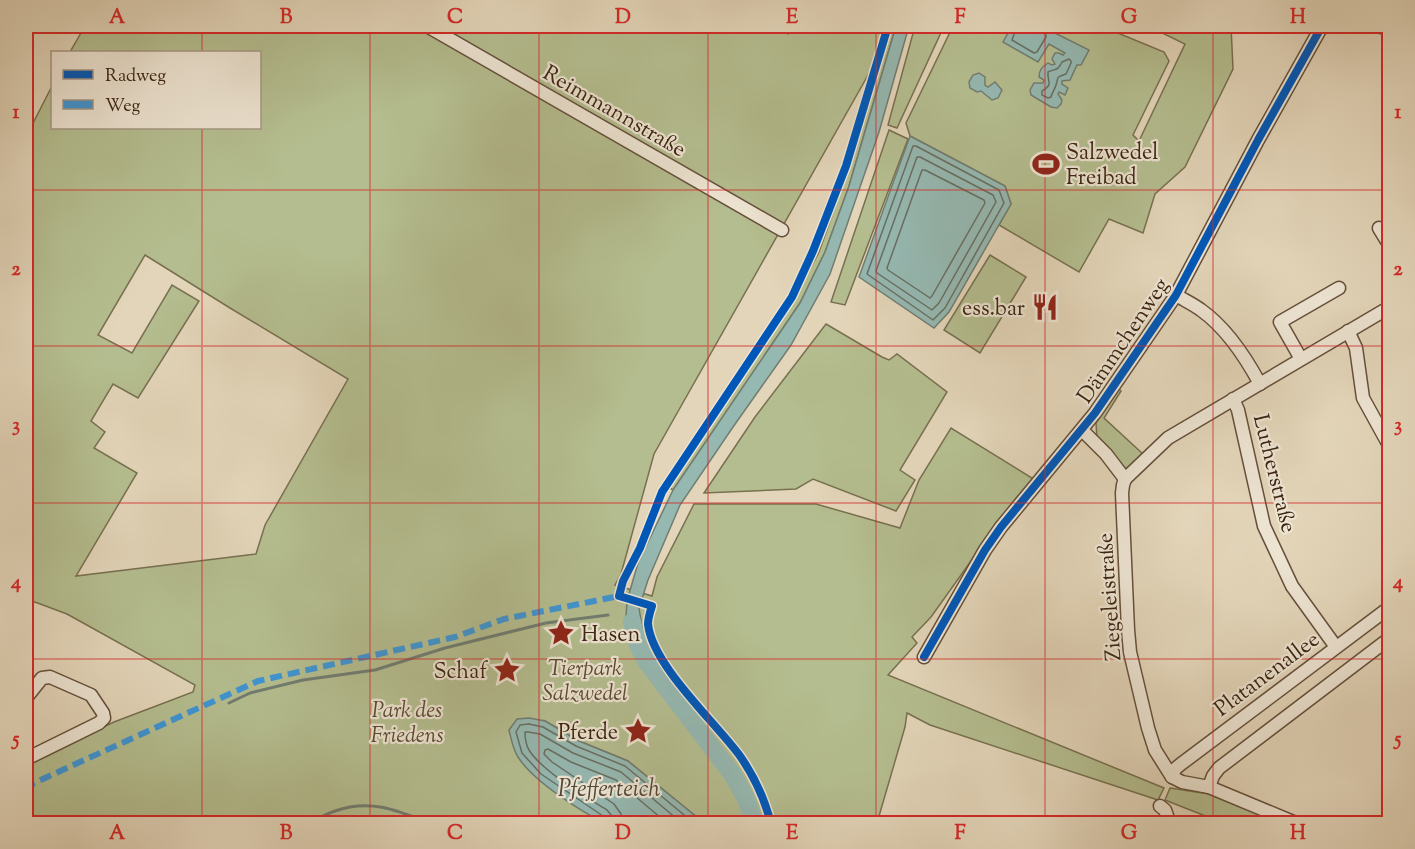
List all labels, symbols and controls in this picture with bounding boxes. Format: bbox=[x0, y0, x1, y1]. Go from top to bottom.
text: A bbox=[109, 4, 126, 33]
text: B bbox=[280, 4, 293, 33]
text: C bbox=[447, 4, 463, 33]
text: D bbox=[615, 4, 631, 33]
text: E bbox=[786, 4, 799, 33]
text: F bbox=[954, 4, 966, 33]
text: G bbox=[1121, 4, 1138, 33]
text: H bbox=[1290, 4, 1306, 33]
legend bbox=[51, 51, 261, 129]
street label: Reimmannstraße bbox=[536, 59, 691, 167]
text: Radweg bbox=[105, 64, 166, 90]
text: Weg bbox=[105, 94, 141, 120]
text: 1 bbox=[13, 99, 20, 128]
text: 1 bbox=[1395, 99, 1402, 128]
place label: Salzwedel Freibad bbox=[1066, 138, 1158, 195]
sports icon: Salzwedel Freibad bbox=[1031, 149, 1061, 179]
text: 2 bbox=[11, 256, 21, 285]
text: 2 bbox=[1393, 256, 1403, 285]
street label: Dämmchenweg bbox=[1070, 272, 1179, 411]
restaurant icon: ess.bar bbox=[1030, 292, 1060, 322]
place label: ess.bar bbox=[962, 294, 1025, 326]
street label: Lutherstraße bbox=[1243, 411, 1303, 536]
text: 3 bbox=[12, 412, 20, 441]
text: 3 bbox=[1394, 412, 1402, 441]
street label: Ziegeleistraße bbox=[1091, 532, 1131, 662]
text: 4 bbox=[10, 569, 21, 598]
text: 4 bbox=[1392, 569, 1403, 598]
place icon: Hasen bbox=[546, 618, 576, 648]
place label: Hasen bbox=[581, 620, 640, 652]
street label: Platanenallee bbox=[1208, 625, 1327, 726]
park label: Tierpark Salzwedel bbox=[542, 654, 628, 711]
place icon: Schaf bbox=[492, 655, 522, 685]
place label: Schaf bbox=[433, 657, 488, 689]
park label: Park des Friedens bbox=[370, 696, 444, 753]
place icon: Pferde bbox=[623, 716, 653, 746]
place label: Pferde bbox=[558, 718, 618, 750]
text: 5 bbox=[11, 726, 20, 755]
text: 5 bbox=[1393, 726, 1402, 755]
water label: Pfefferteich bbox=[558, 773, 661, 807]
text: A bbox=[109, 820, 126, 849]
text: B bbox=[280, 820, 293, 849]
text: C bbox=[447, 820, 463, 849]
text: D bbox=[615, 820, 631, 849]
text: E bbox=[786, 820, 799, 849]
text: F bbox=[954, 820, 966, 849]
text: G bbox=[1121, 820, 1138, 849]
text: H bbox=[1290, 820, 1306, 849]

